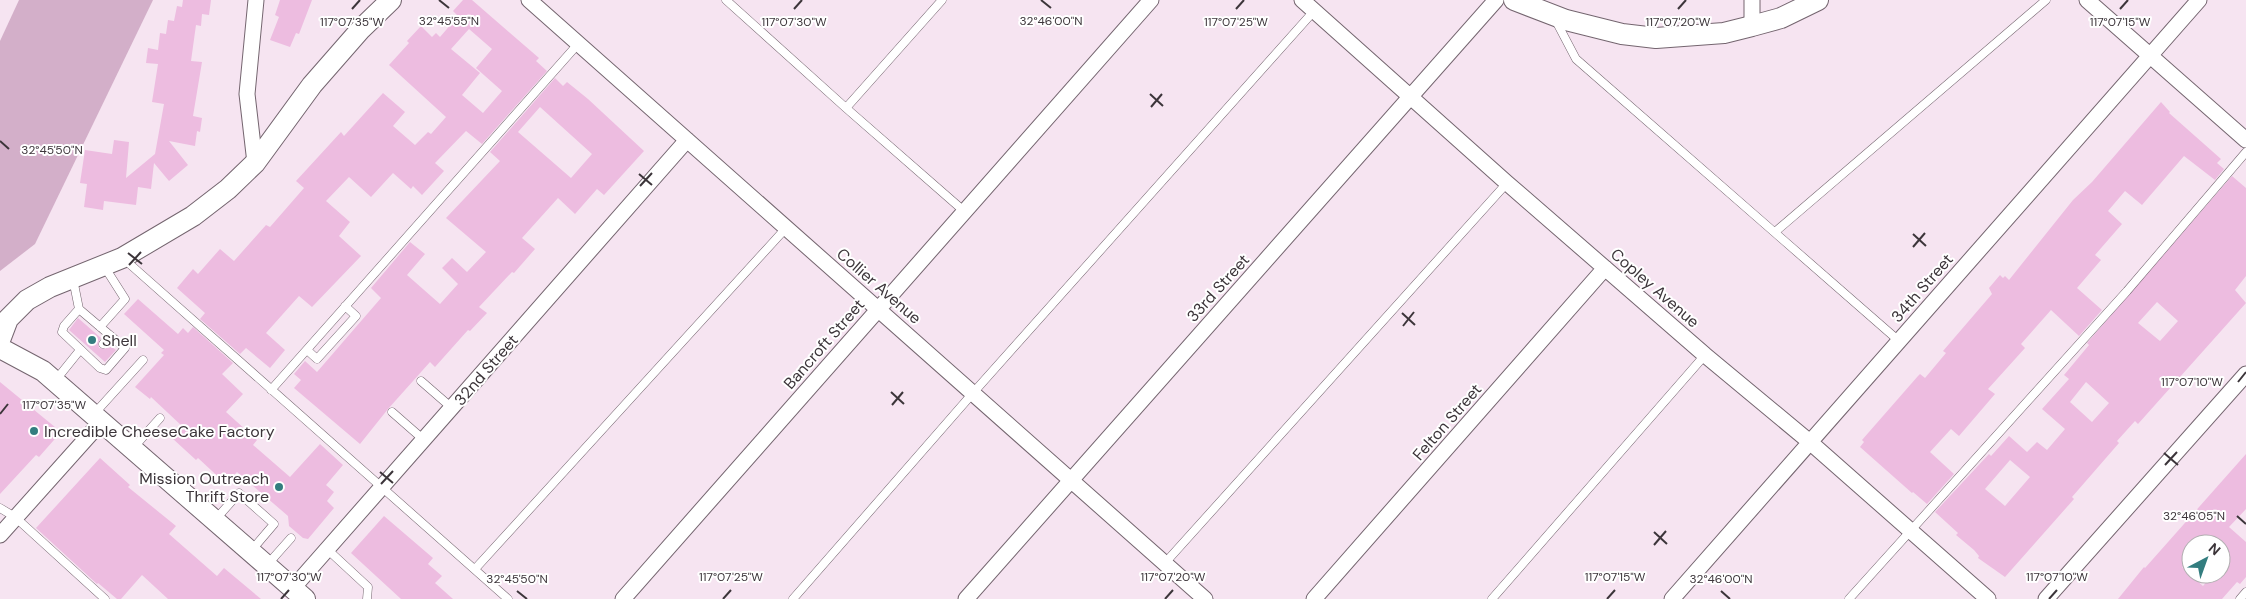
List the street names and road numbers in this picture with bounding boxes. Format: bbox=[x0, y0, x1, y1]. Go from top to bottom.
street label: Collier Avenue bbox=[832, 243, 926, 329]
street label: Copley Avenue bbox=[1606, 244, 1704, 332]
street label: 34th Street bbox=[1886, 249, 1958, 327]
street label: 33rd Street bbox=[1182, 250, 1254, 326]
street label: Bancroft Street bbox=[779, 294, 869, 394]
street label: 32nd Street bbox=[449, 330, 523, 410]
street label: Felton Street bbox=[1408, 379, 1486, 465]

